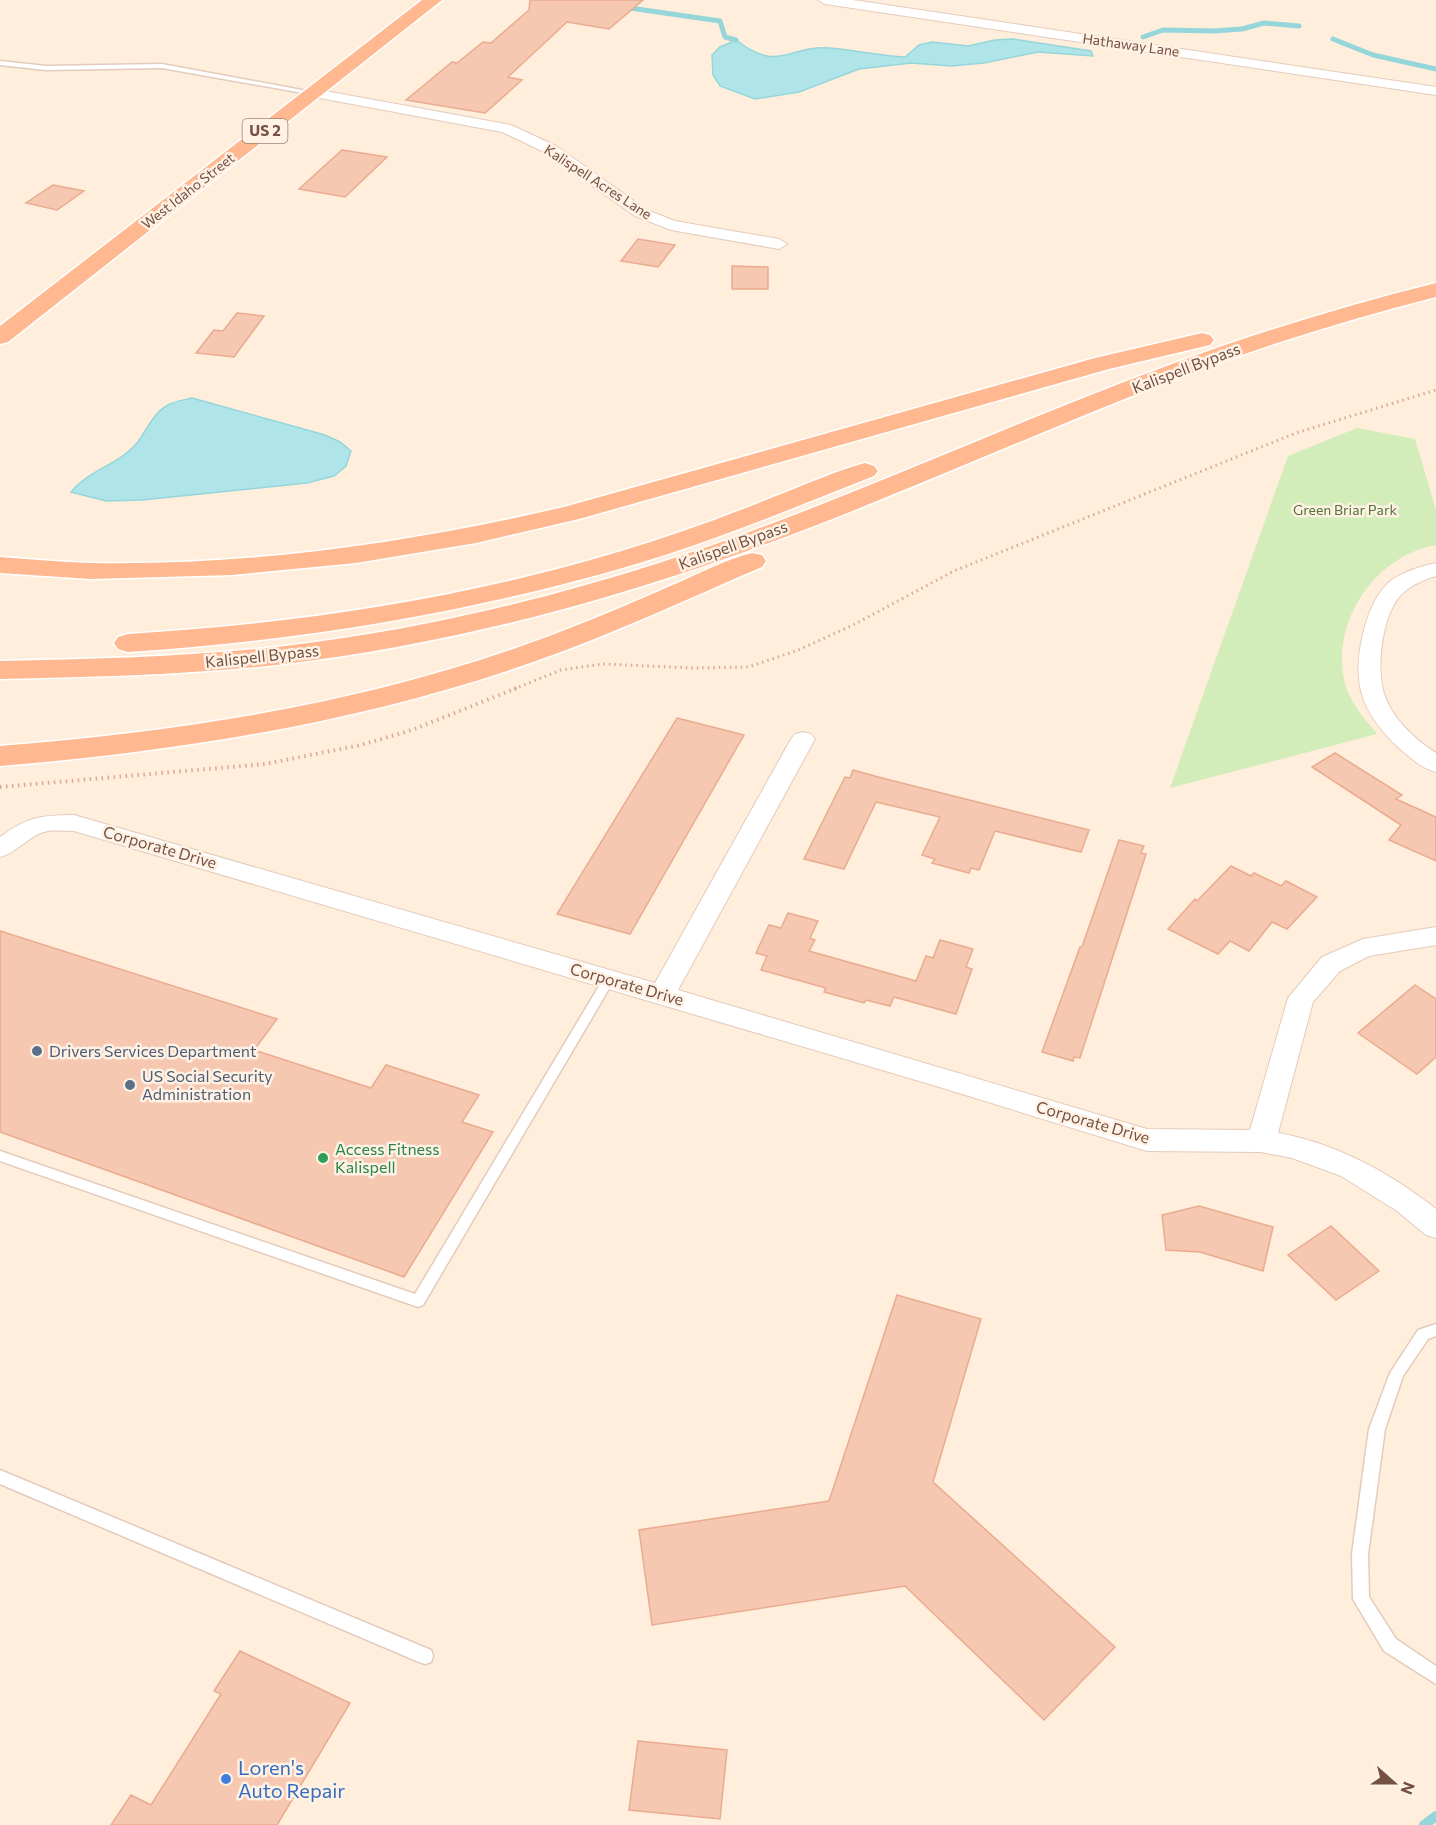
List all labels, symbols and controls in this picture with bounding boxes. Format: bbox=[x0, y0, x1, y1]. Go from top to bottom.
street label: Hathaway Lane bbox=[1082, 29, 1181, 60]
road number: US 2 bbox=[242, 119, 288, 143]
street label: Kalispell Acres Lane bbox=[541, 141, 655, 223]
street label: West Idaho Street bbox=[138, 149, 238, 232]
street label: Kalispell Bypass bbox=[1129, 338, 1243, 397]
park label: Green Briar Park bbox=[1293, 501, 1398, 518]
street label: Kalispell Bypass bbox=[676, 516, 790, 573]
street label: Kalispell Bypass bbox=[204, 640, 320, 671]
street label: Corporate Drive bbox=[101, 821, 219, 872]
street label: Corporate Drive bbox=[568, 958, 686, 1009]
place label: Drivers Services Department bbox=[49, 1041, 257, 1060]
marker: Drivers Services Department bbox=[30, 1044, 44, 1058]
place label: US Social Security Administration bbox=[142, 1066, 273, 1103]
marker: US Social Security Administration bbox=[123, 1078, 137, 1092]
street label: Corporate Drive bbox=[1034, 1096, 1152, 1147]
place label: Access Fitness Kalispell bbox=[335, 1139, 440, 1176]
marker: Access Fitness Kalispell bbox=[316, 1151, 330, 1165]
north arrow bbox=[1364, 1753, 1424, 1813]
place label: Loren's Auto Repair bbox=[238, 1755, 345, 1802]
marker: Loren's Auto Repair bbox=[219, 1772, 233, 1786]
text: N bbox=[1397, 1780, 1419, 1798]

